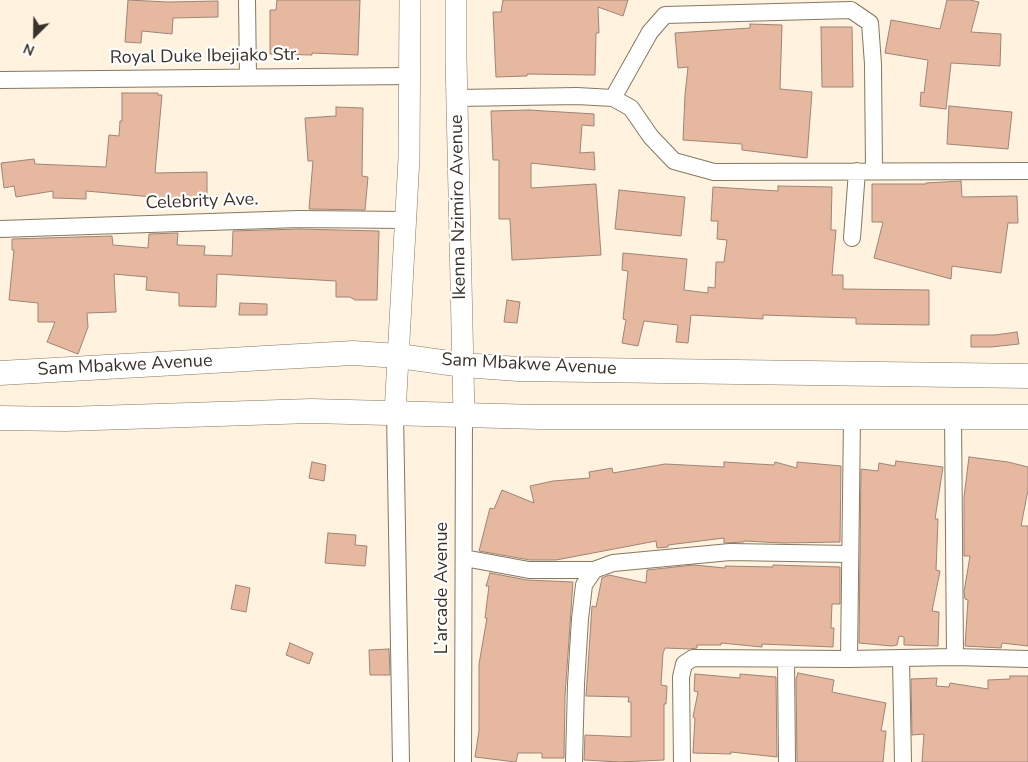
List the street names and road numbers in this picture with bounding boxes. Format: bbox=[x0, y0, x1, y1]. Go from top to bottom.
street label: Royal Duke Ibejiako Str. bbox=[110, 45, 300, 69]
street label: Ikenna Nzimiro Avenue bbox=[447, 114, 471, 300]
street label: Celebrity Ave. bbox=[145, 189, 259, 215]
street label: Sam Mbakwe Avenue bbox=[441, 350, 617, 380]
street label: Sam Mbakwe Avenue bbox=[37, 351, 213, 381]
street label: L’arcade Avenue bbox=[432, 522, 454, 654]

